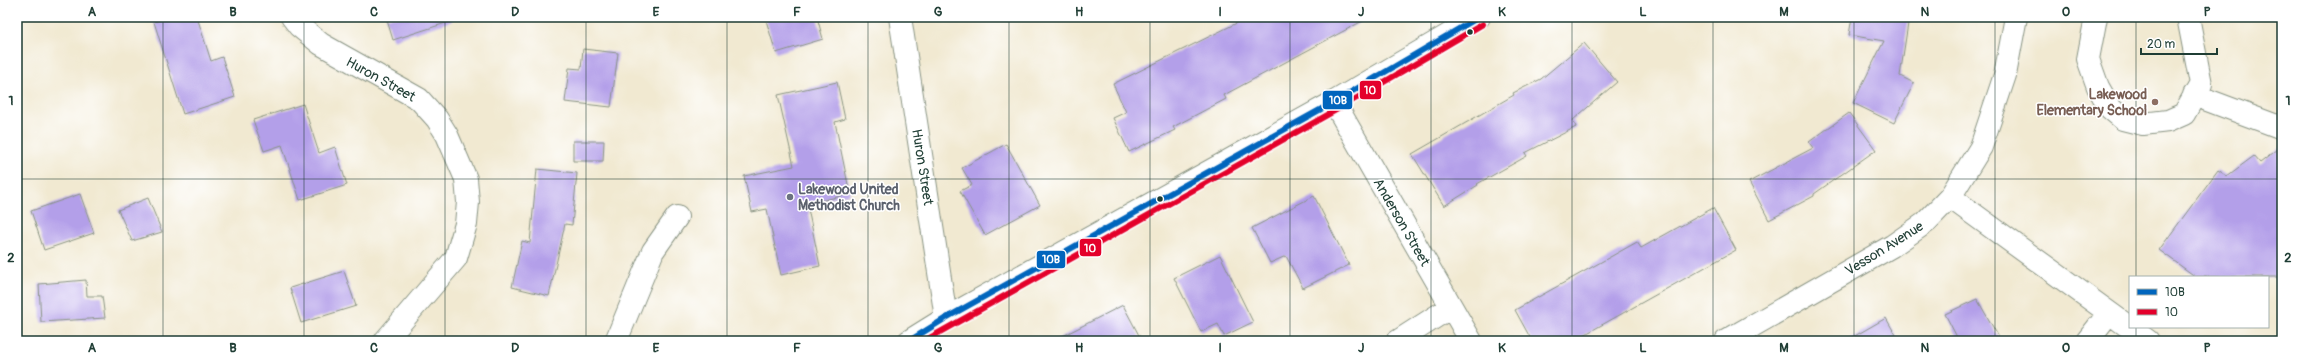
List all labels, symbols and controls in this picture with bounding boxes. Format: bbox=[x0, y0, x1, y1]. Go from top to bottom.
text: A bbox=[88, 4, 97, 20]
text: B bbox=[229, 4, 237, 20]
text: C bbox=[370, 4, 378, 20]
text: D bbox=[511, 4, 519, 20]
text: E bbox=[653, 4, 660, 20]
text: F bbox=[793, 4, 801, 20]
text: G bbox=[934, 4, 943, 20]
text: H bbox=[1075, 4, 1083, 20]
text: I bbox=[1218, 4, 1222, 20]
text: J bbox=[1358, 4, 1364, 20]
text: K bbox=[1498, 4, 1506, 20]
text: L bbox=[1639, 4, 1647, 20]
text: M bbox=[1779, 4, 1789, 20]
text: N bbox=[1921, 4, 1930, 20]
text: O bbox=[2062, 4, 2071, 20]
text: P bbox=[2203, 4, 2211, 20]
unlabelled marker bbox=[1465, 27, 1475, 37]
scale bar bbox=[2141, 30, 2217, 56]
text: 20 m bbox=[2147, 37, 2176, 52]
street label: Huron Street bbox=[343, 53, 419, 106]
line badge: 10 bbox=[1359, 80, 1382, 100]
text: 10 bbox=[1364, 84, 1376, 97]
place label: Lakewood Elementary School bbox=[2036, 86, 2147, 119]
line badge: 10B bbox=[1322, 90, 1353, 110]
text: 1 bbox=[8, 93, 14, 109]
text: 1 bbox=[2285, 93, 2291, 109]
text: 10B bbox=[1329, 94, 1347, 107]
marker: Lakewood Elementary School bbox=[2150, 97, 2160, 107]
street label: Huron Street bbox=[908, 128, 937, 207]
street label: Anderson Street bbox=[1370, 175, 1434, 269]
place label: Lakewood United Methodist Church bbox=[798, 181, 900, 214]
marker: Lakewood United Methodist Church bbox=[785, 192, 795, 202]
unlabelled marker bbox=[1155, 194, 1165, 204]
street label: Vesson Avenue bbox=[1842, 218, 1927, 279]
line badge: 10 bbox=[1079, 238, 1102, 257]
text: 10 bbox=[1084, 242, 1096, 255]
text: 2 bbox=[7, 250, 15, 266]
line badge: 10B bbox=[1036, 250, 1066, 269]
text: 2 bbox=[2284, 250, 2292, 266]
text: 10B bbox=[1042, 253, 1060, 266]
legend bbox=[2129, 276, 2269, 328]
text: 10B bbox=[2165, 285, 2185, 300]
text: 10 bbox=[2165, 305, 2178, 320]
text: A bbox=[88, 340, 97, 356]
text: B bbox=[229, 340, 237, 356]
text: C bbox=[370, 340, 378, 356]
text: D bbox=[511, 340, 519, 356]
text: E bbox=[653, 340, 660, 356]
text: F bbox=[793, 340, 801, 356]
text: G bbox=[934, 340, 943, 356]
text: H bbox=[1075, 340, 1083, 356]
text: I bbox=[1218, 340, 1222, 356]
text: J bbox=[1358, 340, 1364, 356]
text: K bbox=[1498, 340, 1506, 356]
text: L bbox=[1639, 340, 1647, 356]
text: M bbox=[1779, 340, 1789, 356]
text: N bbox=[1921, 340, 1930, 356]
text: O bbox=[2062, 340, 2071, 356]
text: P bbox=[2203, 340, 2211, 356]

